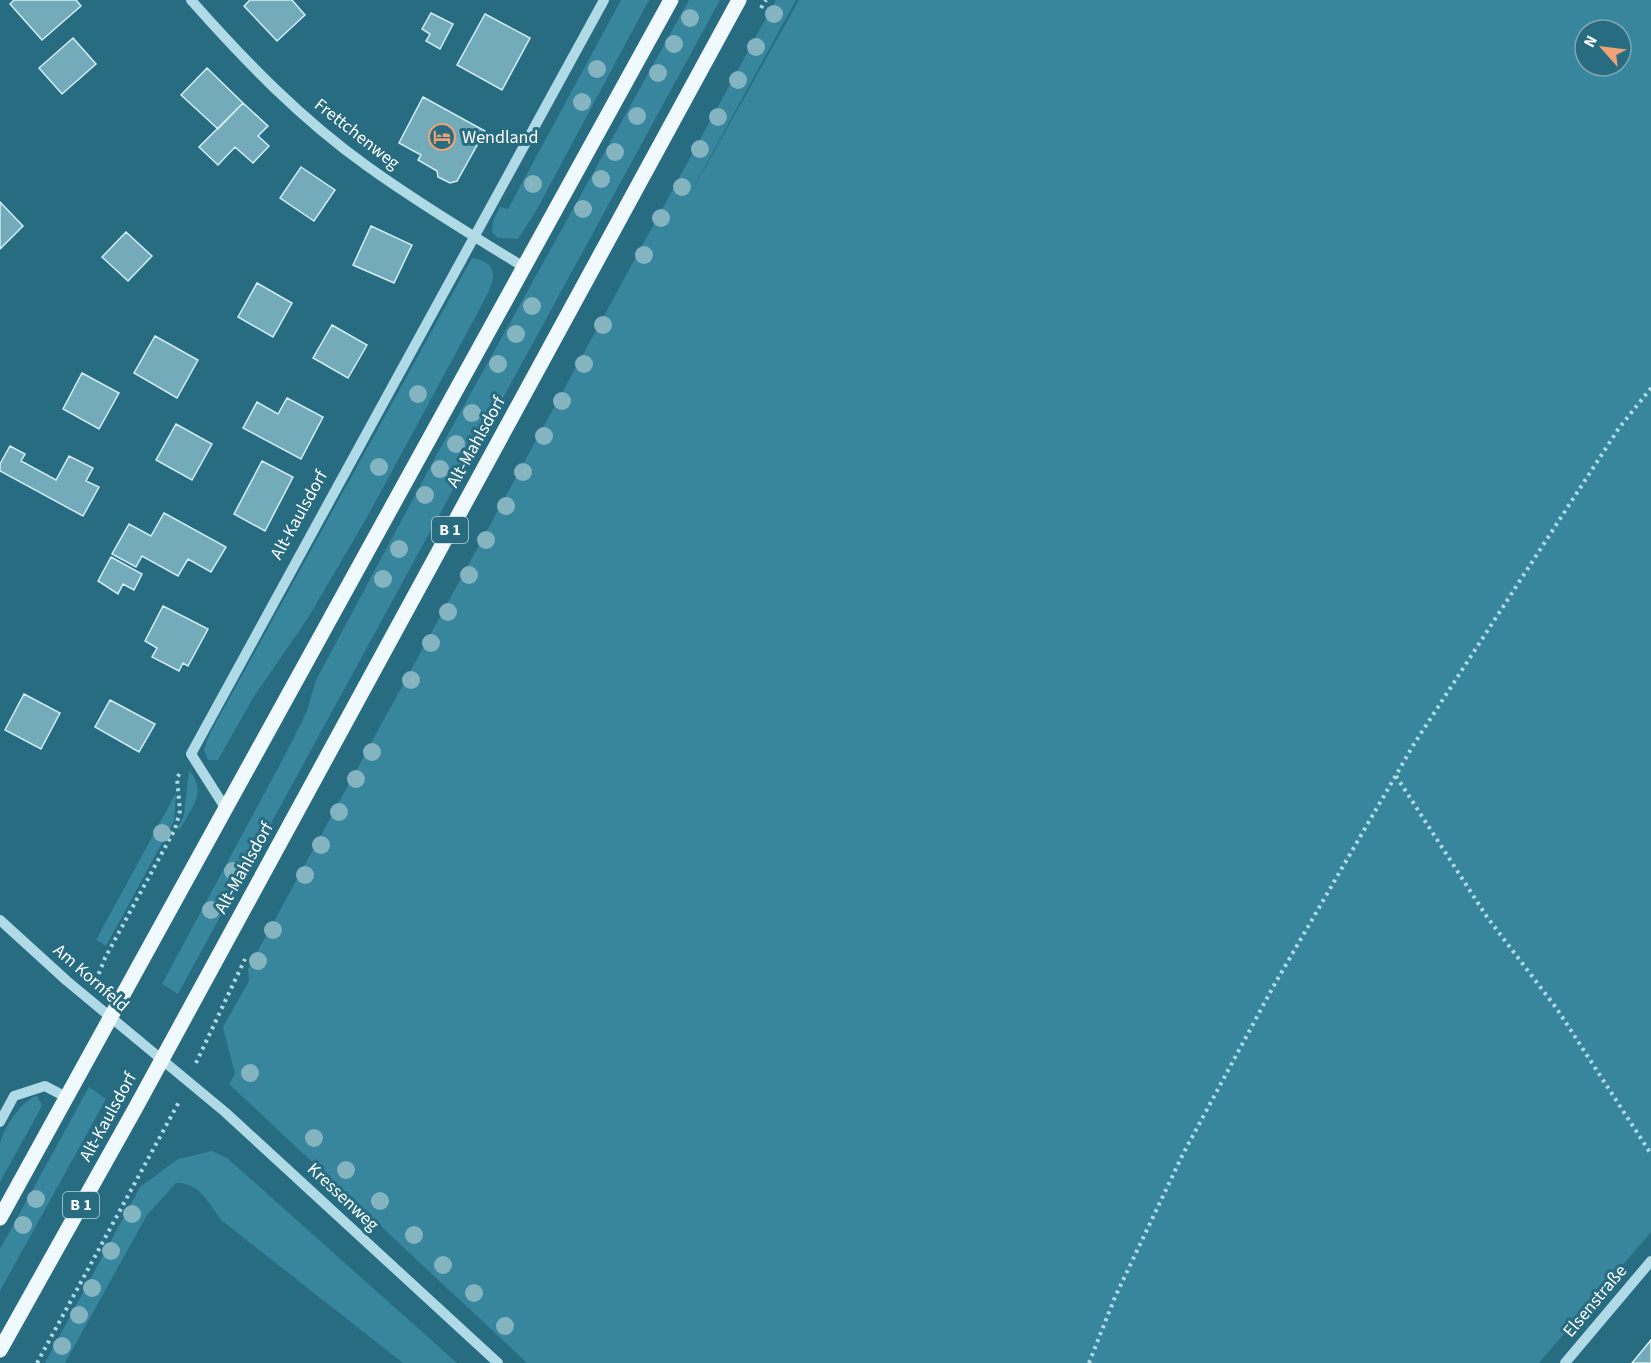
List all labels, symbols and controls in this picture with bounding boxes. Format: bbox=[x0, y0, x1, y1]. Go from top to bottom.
north arrow bbox=[1573, 18, 1633, 78]
text: N bbox=[1578, 32, 1603, 51]
street label: Frettchenweg bbox=[309, 93, 405, 175]
hotel icon: Wendland bbox=[427, 122, 457, 152]
place label: Wendland bbox=[462, 125, 538, 150]
street label: Alt-Mahlsdorf bbox=[441, 391, 512, 492]
street label: Alt-Kaulsdorf bbox=[264, 465, 334, 564]
road number: B 1 bbox=[432, 517, 468, 543]
street label: Alt-Mahlsdorf bbox=[209, 817, 280, 918]
street label: Am Kornfeld bbox=[48, 938, 134, 1018]
street label: Alt-Kaulsdorf bbox=[73, 1067, 143, 1166]
street label: Kressenweg bbox=[302, 1157, 384, 1237]
road number: B 1 bbox=[63, 1192, 99, 1218]
street label: Elsenstraße bbox=[1557, 1259, 1633, 1343]

